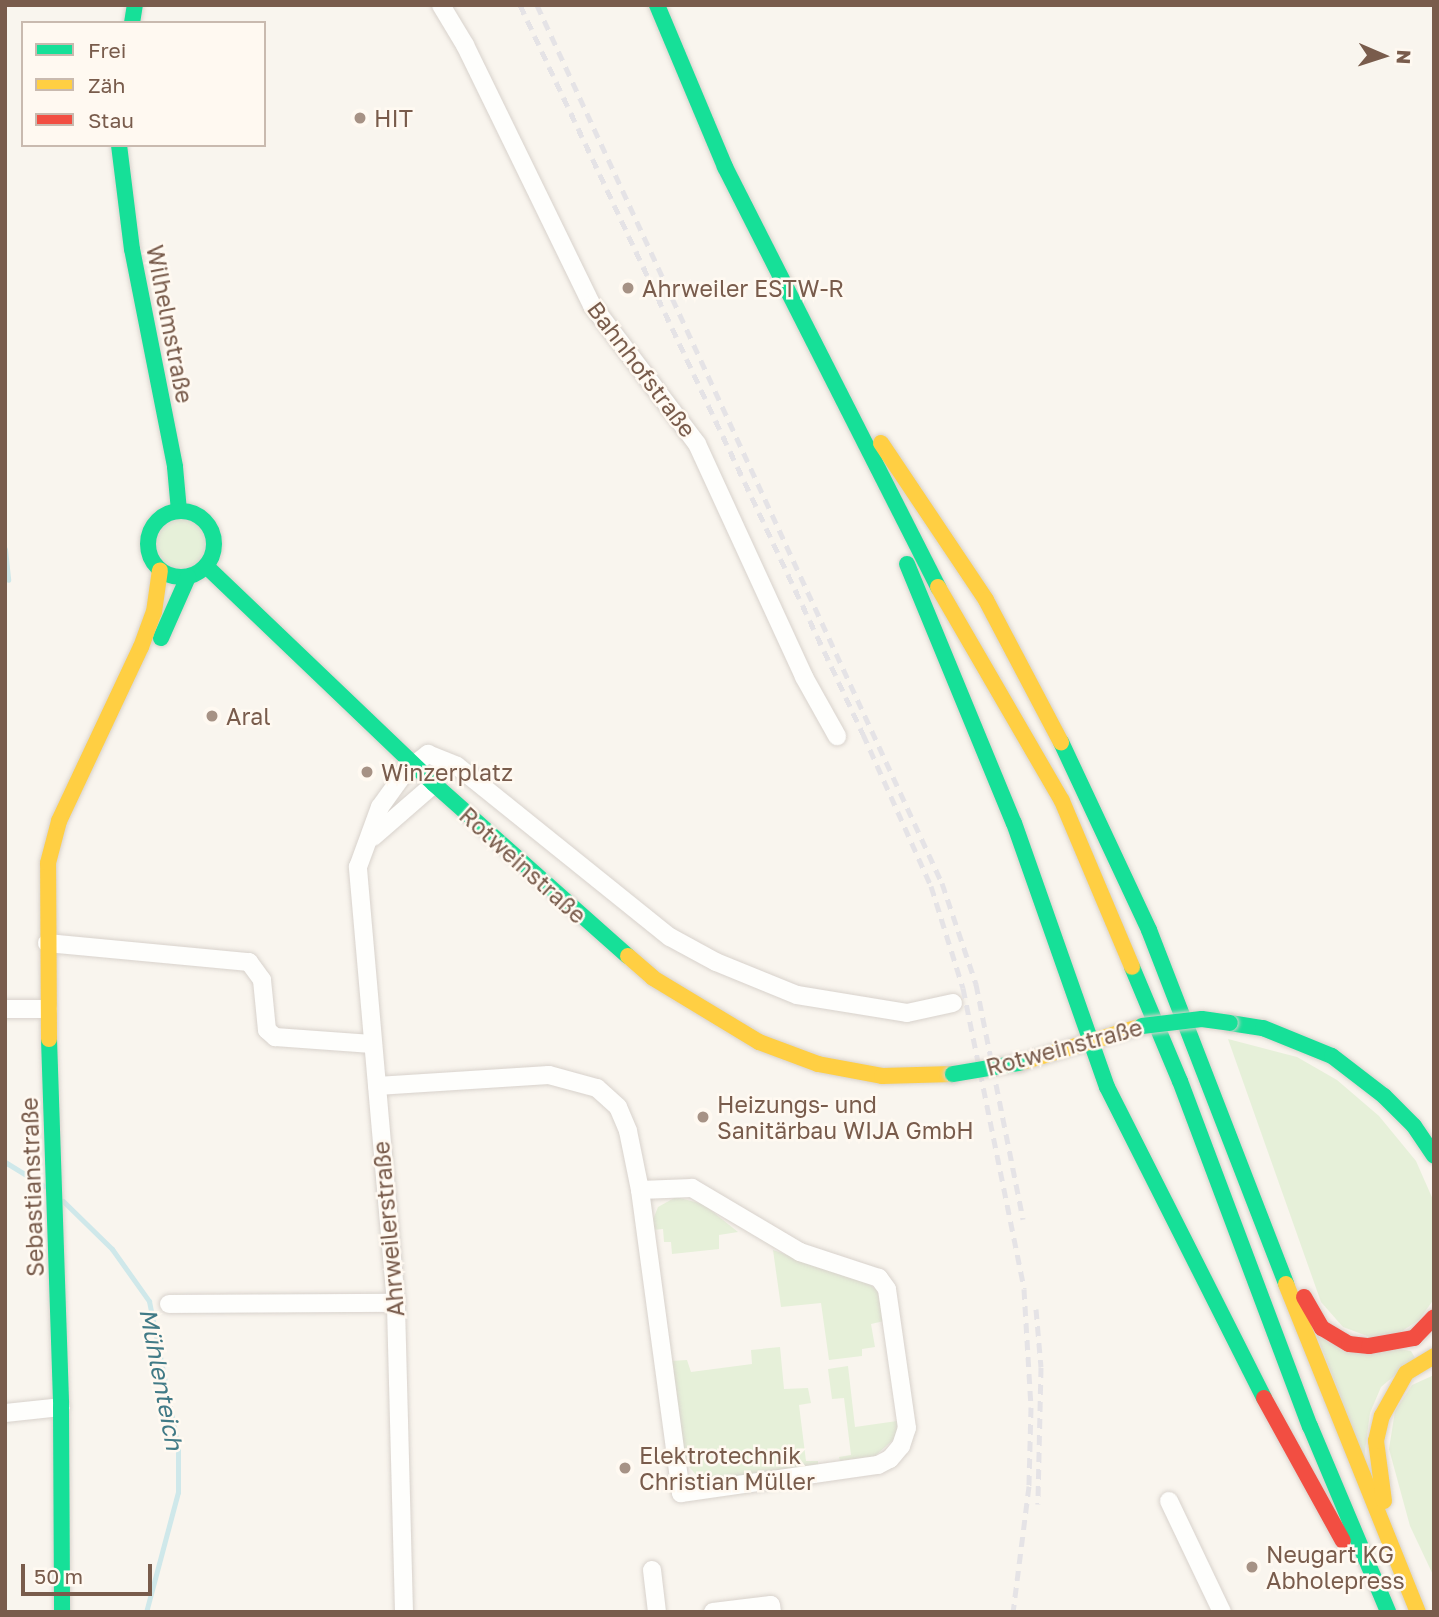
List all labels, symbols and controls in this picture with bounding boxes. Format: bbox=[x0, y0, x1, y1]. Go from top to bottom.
legend bbox=[21, 21, 266, 147]
north arrow bbox=[1348, 21, 1418, 91]
text: Frei bbox=[88, 37, 126, 63]
text: N bbox=[1393, 49, 1416, 65]
text: Zäh bbox=[88, 72, 125, 98]
place label: HIT bbox=[374, 104, 413, 132]
text: Stau bbox=[88, 107, 134, 133]
marker: HIT bbox=[352, 110, 368, 126]
street label: Wilhelmstraße bbox=[141, 243, 199, 405]
place label: Ahrweiler ESTW-R bbox=[642, 274, 844, 302]
marker: Ahrweiler ESTW-R bbox=[620, 280, 636, 296]
street label: Bahnhofstraße bbox=[582, 296, 702, 442]
place label: Aral bbox=[226, 702, 271, 730]
marker: Aral bbox=[204, 708, 220, 724]
place label: Winzerplatz bbox=[381, 758, 513, 786]
marker: Winzerplatz bbox=[359, 764, 375, 780]
street label: Rotweinstraße bbox=[454, 801, 592, 929]
street label: Rotweinstraße bbox=[983, 1013, 1145, 1081]
place label: Heizungs- und Sanitärbau WIJA GmbH bbox=[717, 1090, 974, 1144]
street label: Sebastianstraße bbox=[15, 1097, 49, 1277]
marker: Heizungs- und Sanitärbau WIJA GmbH bbox=[695, 1109, 711, 1125]
street label: Ahrweilerstraße bbox=[367, 1140, 409, 1318]
water label: Mühlenteich bbox=[134, 1306, 190, 1452]
place label: Elektrotechnik Christian Müller bbox=[639, 1441, 815, 1495]
marker: Elektrotechnik Christian Müller bbox=[617, 1460, 633, 1476]
place label: Neugart KG Abholepress bbox=[1266, 1540, 1405, 1594]
scale bar bbox=[24, 1550, 156, 1594]
marker: Neugart KG Abholepress bbox=[1244, 1559, 1260, 1575]
text: 50 m bbox=[34, 1563, 83, 1589]

